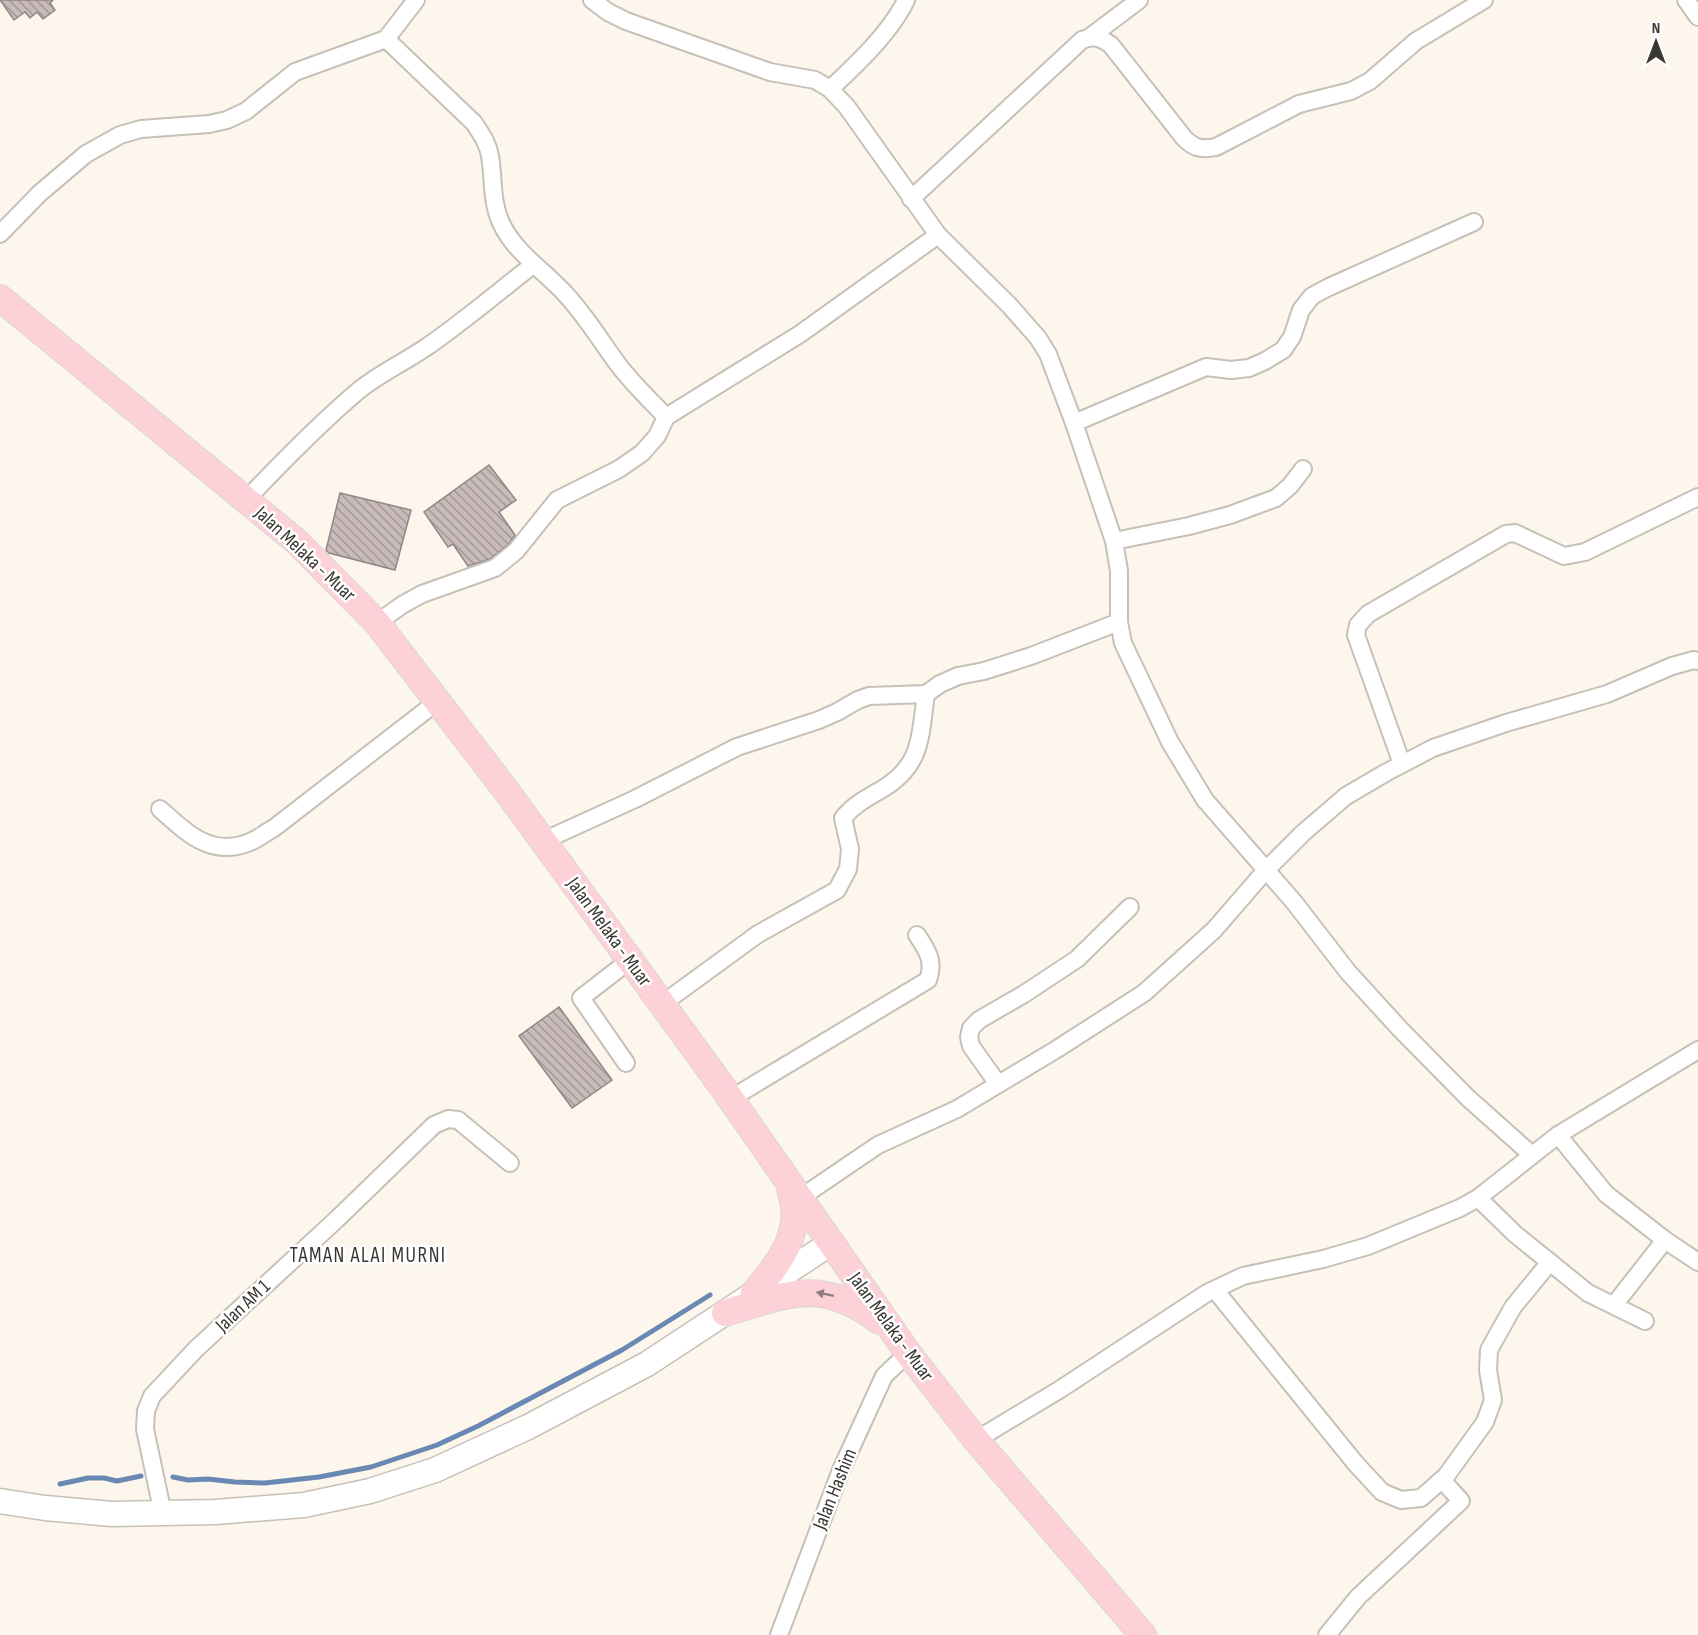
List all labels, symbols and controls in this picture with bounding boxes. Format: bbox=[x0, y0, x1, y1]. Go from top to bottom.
north arrow bbox=[1626, 12, 1686, 72]
text: N bbox=[1652, 19, 1660, 38]
street label: Jalan Melaka - Muar bbox=[249, 501, 361, 607]
street label: Jalan Melaka - Muar bbox=[561, 872, 657, 991]
district label: TAMAN ALAI MURNI bbox=[289, 1243, 447, 1268]
street label: Jalan Melaka - Muar bbox=[843, 1267, 939, 1386]
street label: Jalan AM 1 bbox=[210, 1275, 275, 1338]
one-way arrow bbox=[816, 1289, 834, 1299]
street label: Jalan Hashim bbox=[808, 1445, 862, 1534]

